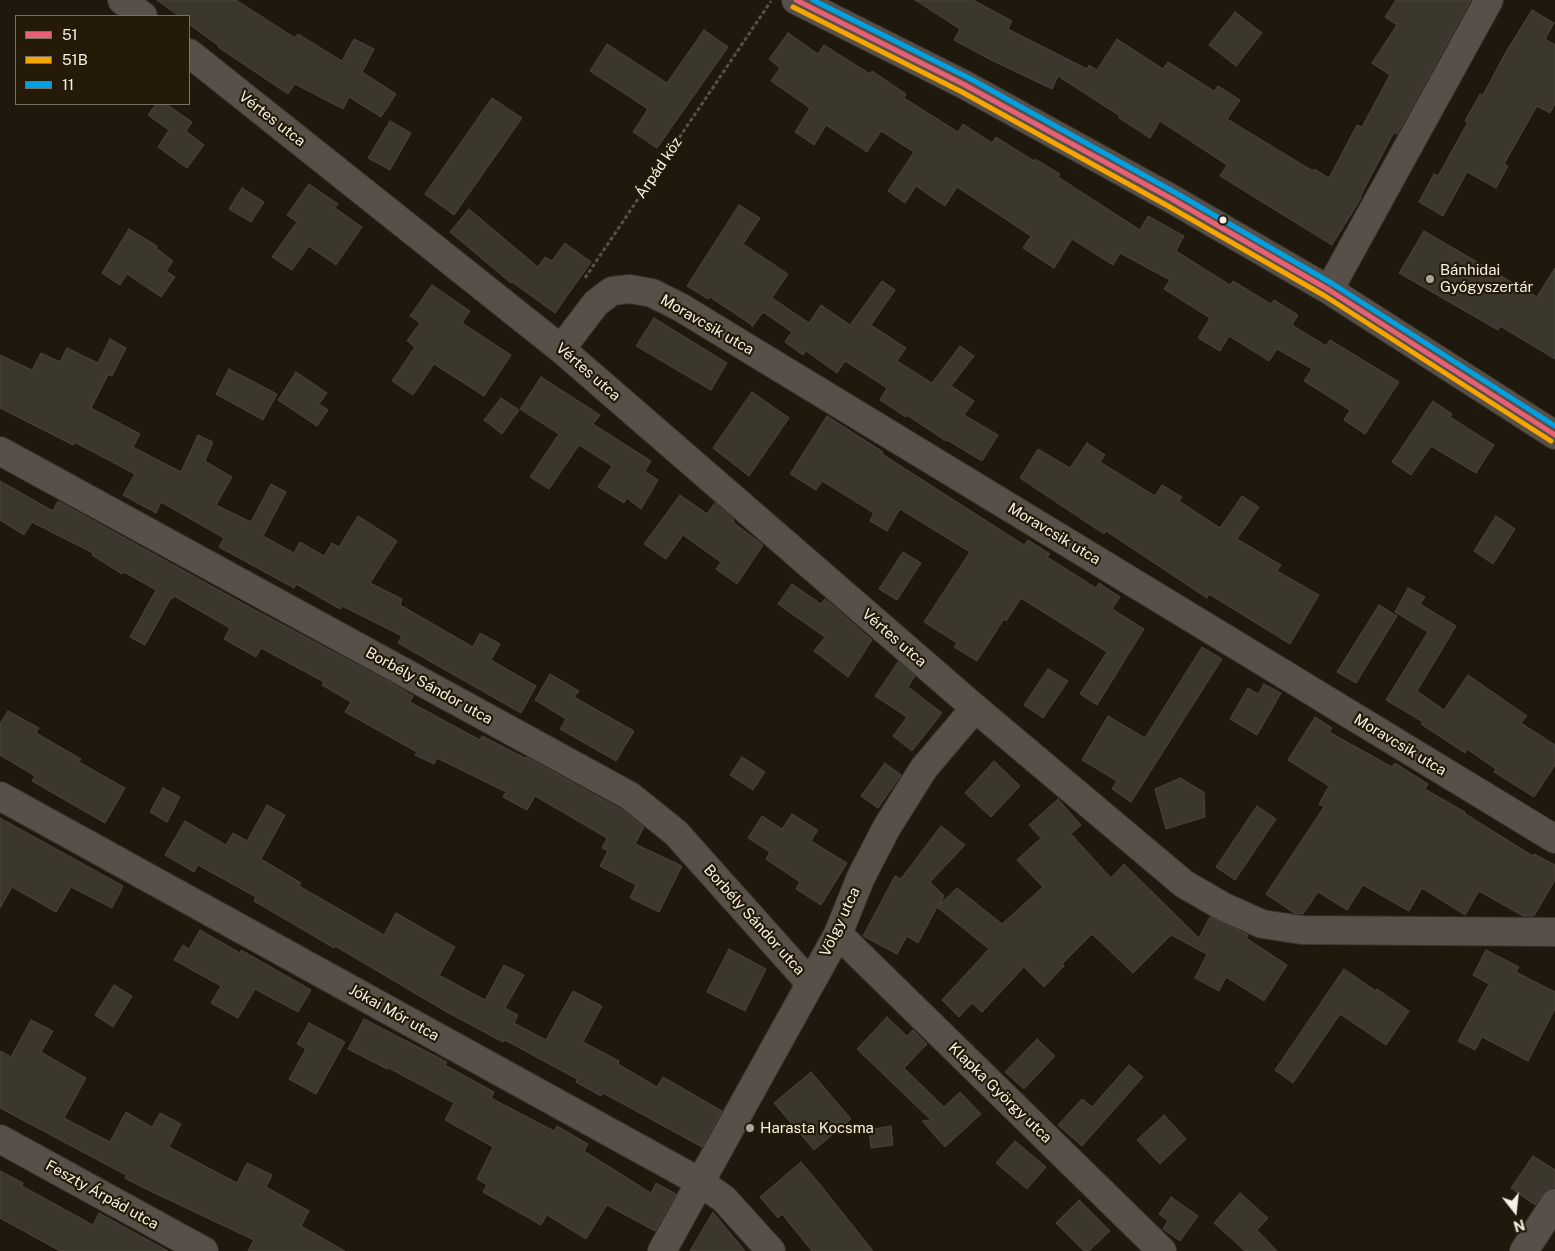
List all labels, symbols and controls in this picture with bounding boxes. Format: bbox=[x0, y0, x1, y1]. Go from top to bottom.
legend bbox=[15, 15, 190, 105]
text: 51 bbox=[62, 26, 78, 43]
text: 51B bbox=[62, 51, 88, 68]
text: 11 bbox=[62, 76, 74, 93]
street label: Vértes utca bbox=[235, 87, 309, 151]
street label: Árpád köz bbox=[632, 134, 686, 202]
unlabelled marker bbox=[1218, 215, 1228, 225]
place label: Bánhidai Gyógyszertár bbox=[1440, 261, 1533, 296]
marker: Bánhidai Gyógyszertár bbox=[1424, 273, 1436, 285]
street label: Moravcsik utca bbox=[657, 291, 757, 359]
street label: Vértes utca bbox=[552, 339, 624, 405]
street label: Moravcsik utca bbox=[1004, 499, 1104, 569]
street label: Vértes utca bbox=[858, 605, 930, 671]
street label: Borbély Sándor utca bbox=[362, 644, 496, 728]
street label: Moravcsik utca bbox=[1350, 710, 1450, 780]
street label: Borbély Sándor utca bbox=[700, 861, 808, 979]
street label: Völgy utca bbox=[816, 885, 864, 959]
street label: Jókai Mór utca bbox=[346, 981, 442, 1045]
street label: Klapka György utca bbox=[945, 1039, 1055, 1147]
place label: Harasta Kocsma bbox=[760, 1119, 874, 1137]
marker: Harasta Kocsma bbox=[744, 1122, 756, 1134]
street label: Feszty Árpád utca bbox=[42, 1156, 162, 1234]
north arrow bbox=[1490, 1186, 1540, 1236]
text: N bbox=[1512, 1216, 1527, 1235]

